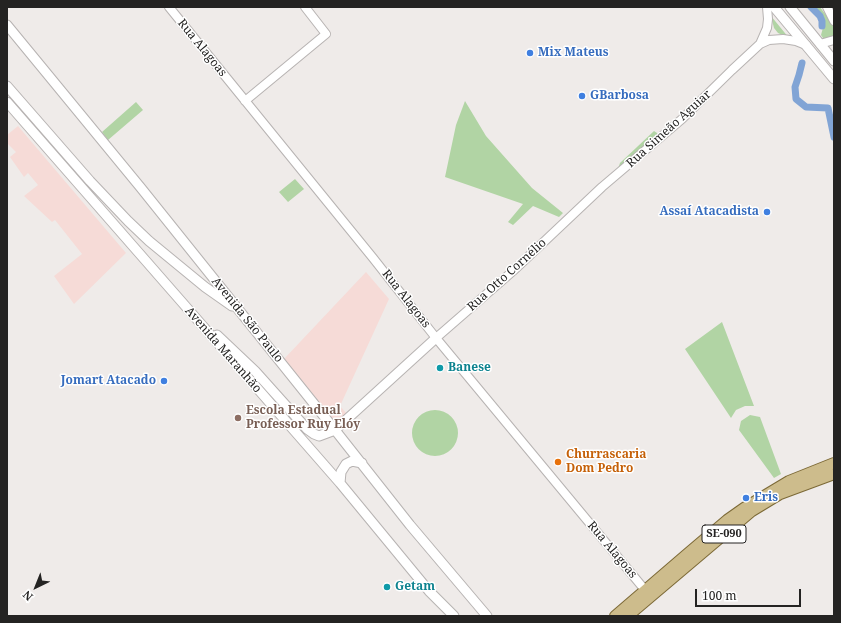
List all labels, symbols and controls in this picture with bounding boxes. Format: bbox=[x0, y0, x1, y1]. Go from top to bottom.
street label: Rua Alagoas bbox=[174, 16, 230, 80]
place label: Mix Mateus bbox=[538, 46, 609, 60]
marker: Mix Mateus bbox=[525, 48, 535, 58]
street label: Rua Simeão Aguiar bbox=[624, 87, 714, 171]
place label: GBarbosa bbox=[590, 89, 649, 103]
marker: GBarbosa bbox=[577, 91, 587, 101]
place label: Assaí Atacadista bbox=[659, 205, 759, 219]
marker: Assaí Atacadista bbox=[762, 207, 772, 217]
street label: Rua Otto Cornélio bbox=[465, 236, 549, 314]
street label: Rua Alagoas bbox=[379, 267, 433, 331]
street label: Avenida São Paulo bbox=[208, 274, 286, 366]
street label: Avenida Maranhão bbox=[182, 304, 264, 396]
place label: Banese bbox=[448, 361, 491, 375]
marker: Banese bbox=[435, 363, 445, 373]
place label: Jomart Atacado bbox=[61, 374, 156, 388]
marker: Jomart Atacado bbox=[159, 376, 169, 386]
place label: Escola Estadual Professor Ruy Elóy bbox=[246, 404, 360, 432]
marker: Escola Estadual Professor Ruy Elóy bbox=[233, 413, 243, 423]
place label: Churrascaria Dom Pedro bbox=[566, 448, 647, 476]
marker: Churrascaria Dom Pedro bbox=[553, 457, 563, 467]
place label: Eris bbox=[754, 491, 778, 505]
marker: Eris bbox=[741, 493, 751, 503]
street label: Rua Alagoas bbox=[584, 519, 640, 581]
road number: SE-090 bbox=[702, 525, 746, 543]
north arrow bbox=[16, 567, 56, 607]
place label: Getam bbox=[395, 580, 435, 594]
scale bar bbox=[697, 581, 803, 607]
marker: Getam bbox=[382, 582, 392, 592]
text: 100 m bbox=[702, 587, 737, 604]
text: N bbox=[19, 588, 36, 605]

